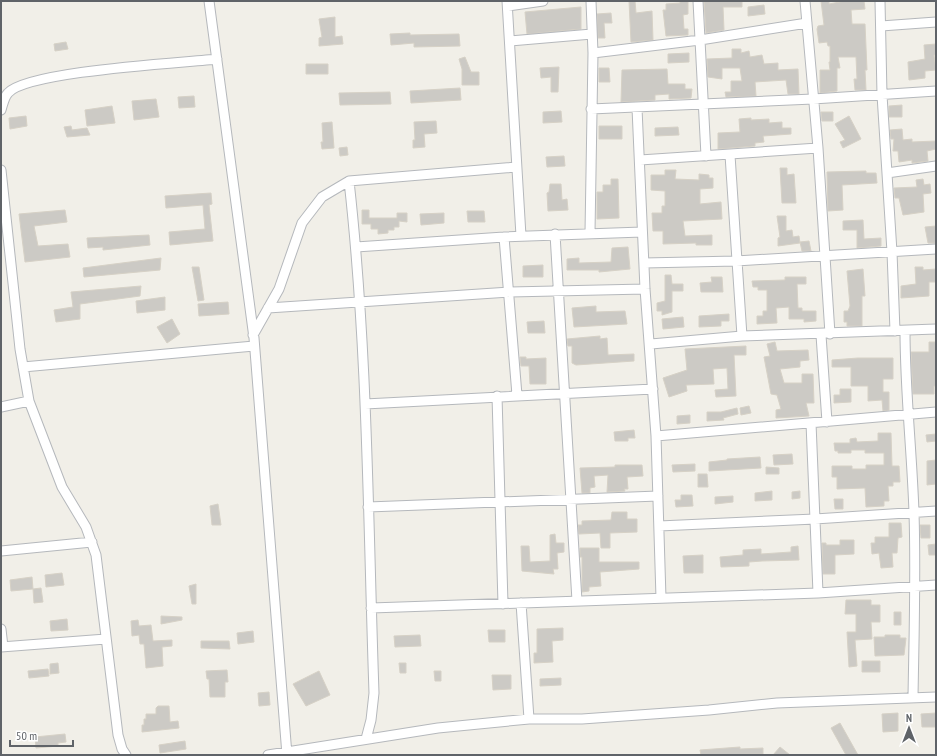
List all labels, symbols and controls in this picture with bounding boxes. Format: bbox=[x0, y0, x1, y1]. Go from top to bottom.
north arrow bbox=[889, 708, 929, 748]
text: N bbox=[906, 711, 912, 725]
scale bar bbox=[10, 722, 73, 748]
text: 50 m bbox=[16, 728, 37, 743]

